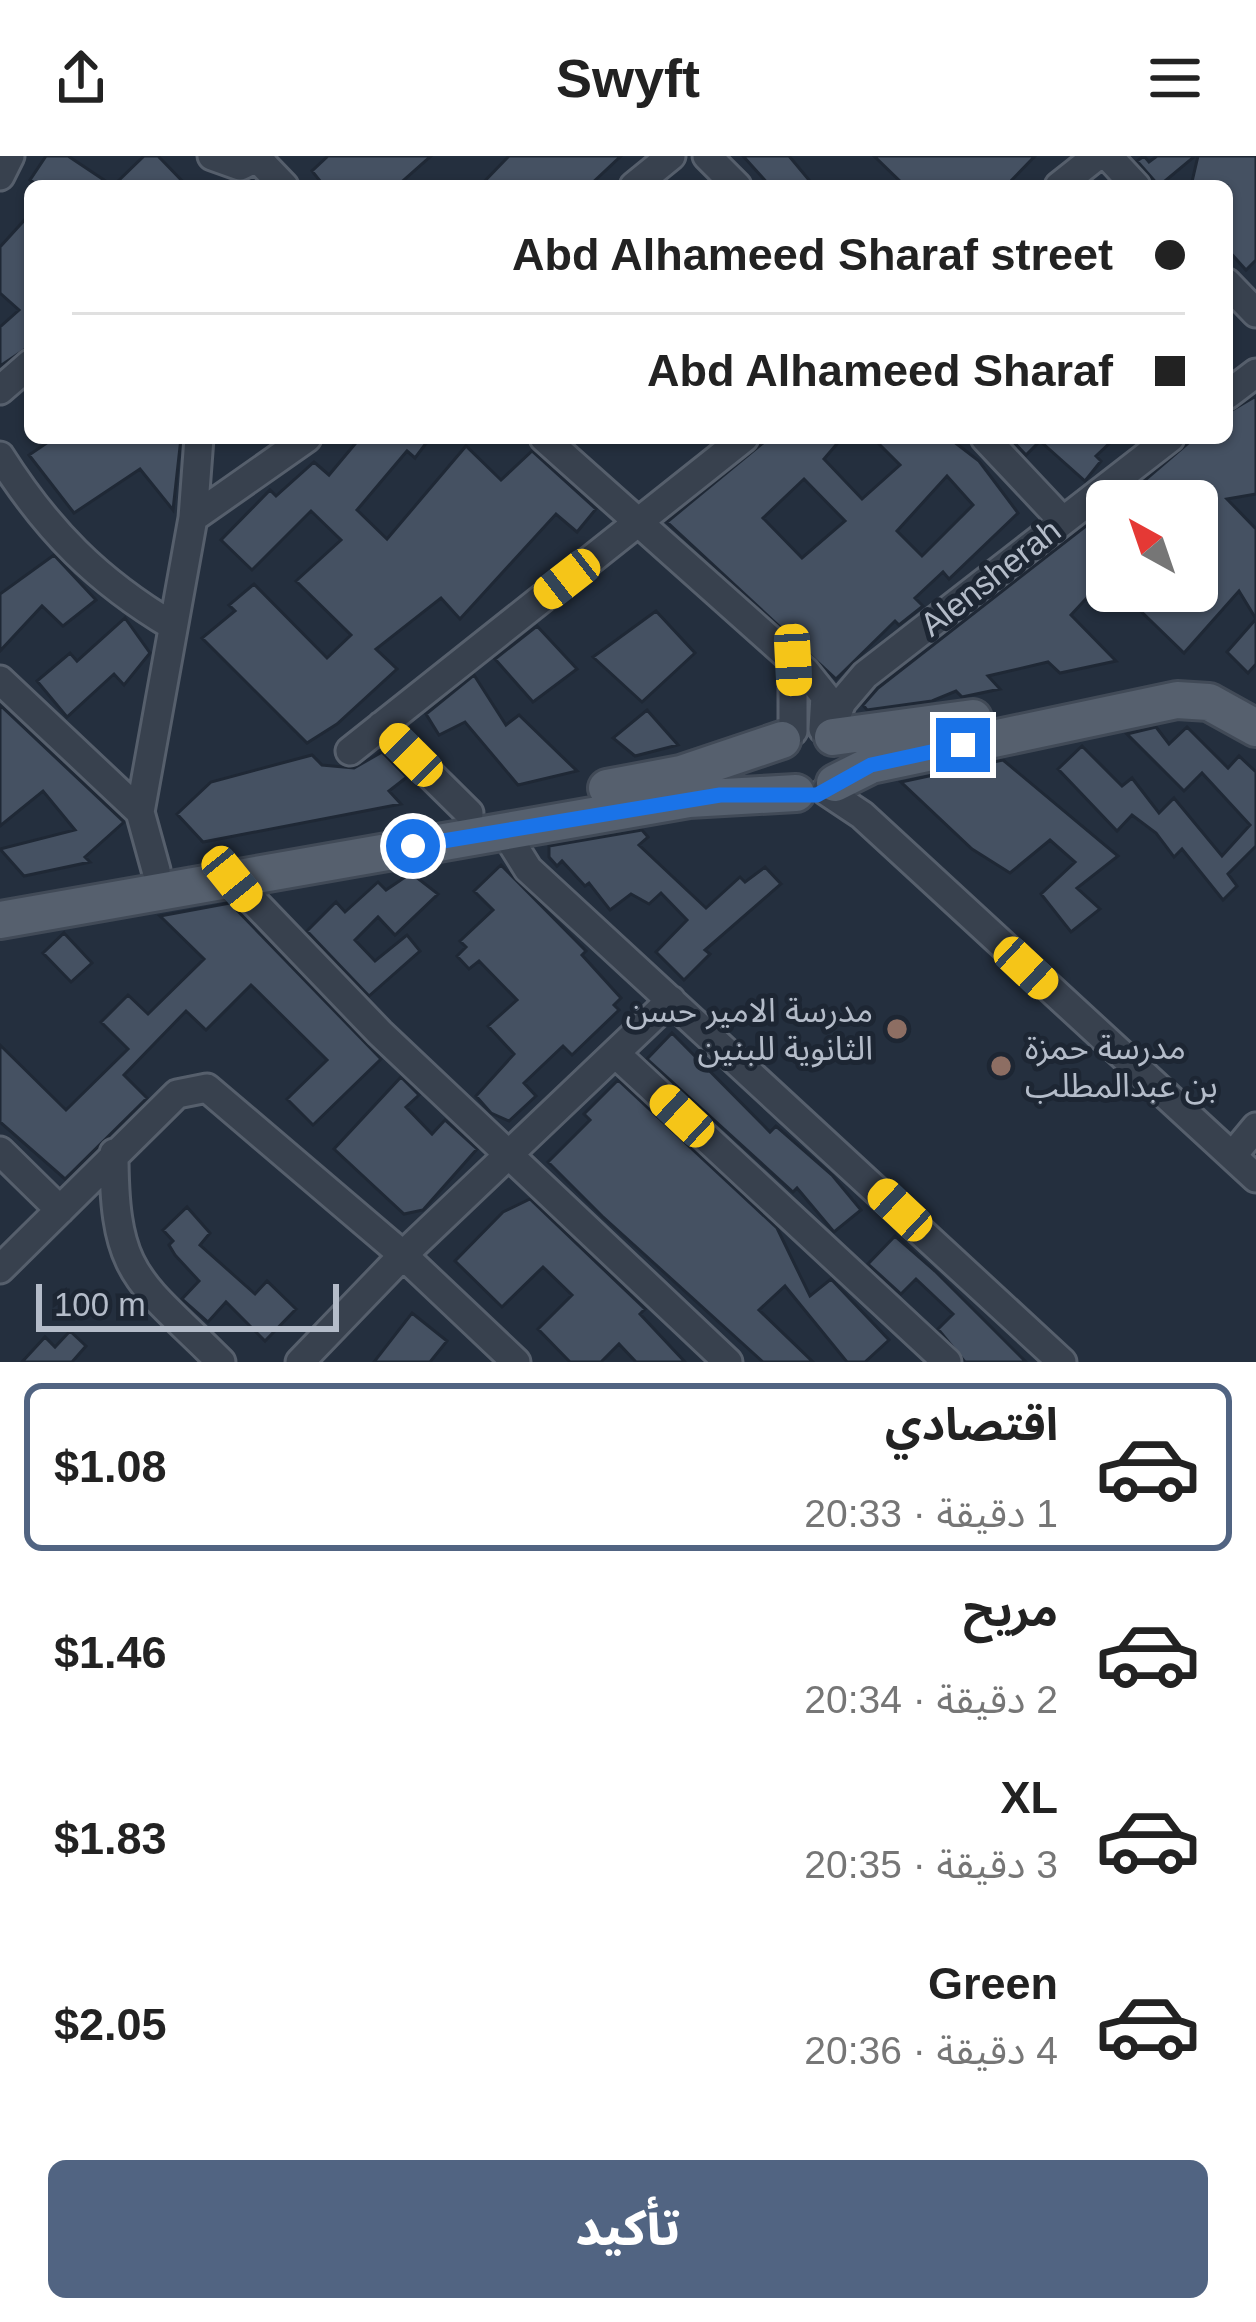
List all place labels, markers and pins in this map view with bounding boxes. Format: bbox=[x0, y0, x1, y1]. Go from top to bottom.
place label: مدرسة الامير حسن الثانوية للبنين bbox=[625, 992, 873, 1068]
marker: مدرسة الامير حسن الثانوية للبنين bbox=[884, 1016, 910, 1042]
place label: مدرسة حمزة بن عبدالمطلب bbox=[1025, 1029, 1218, 1105]
marker: مدرسة حمزة بن عبدالمطلب bbox=[988, 1053, 1014, 1079]

